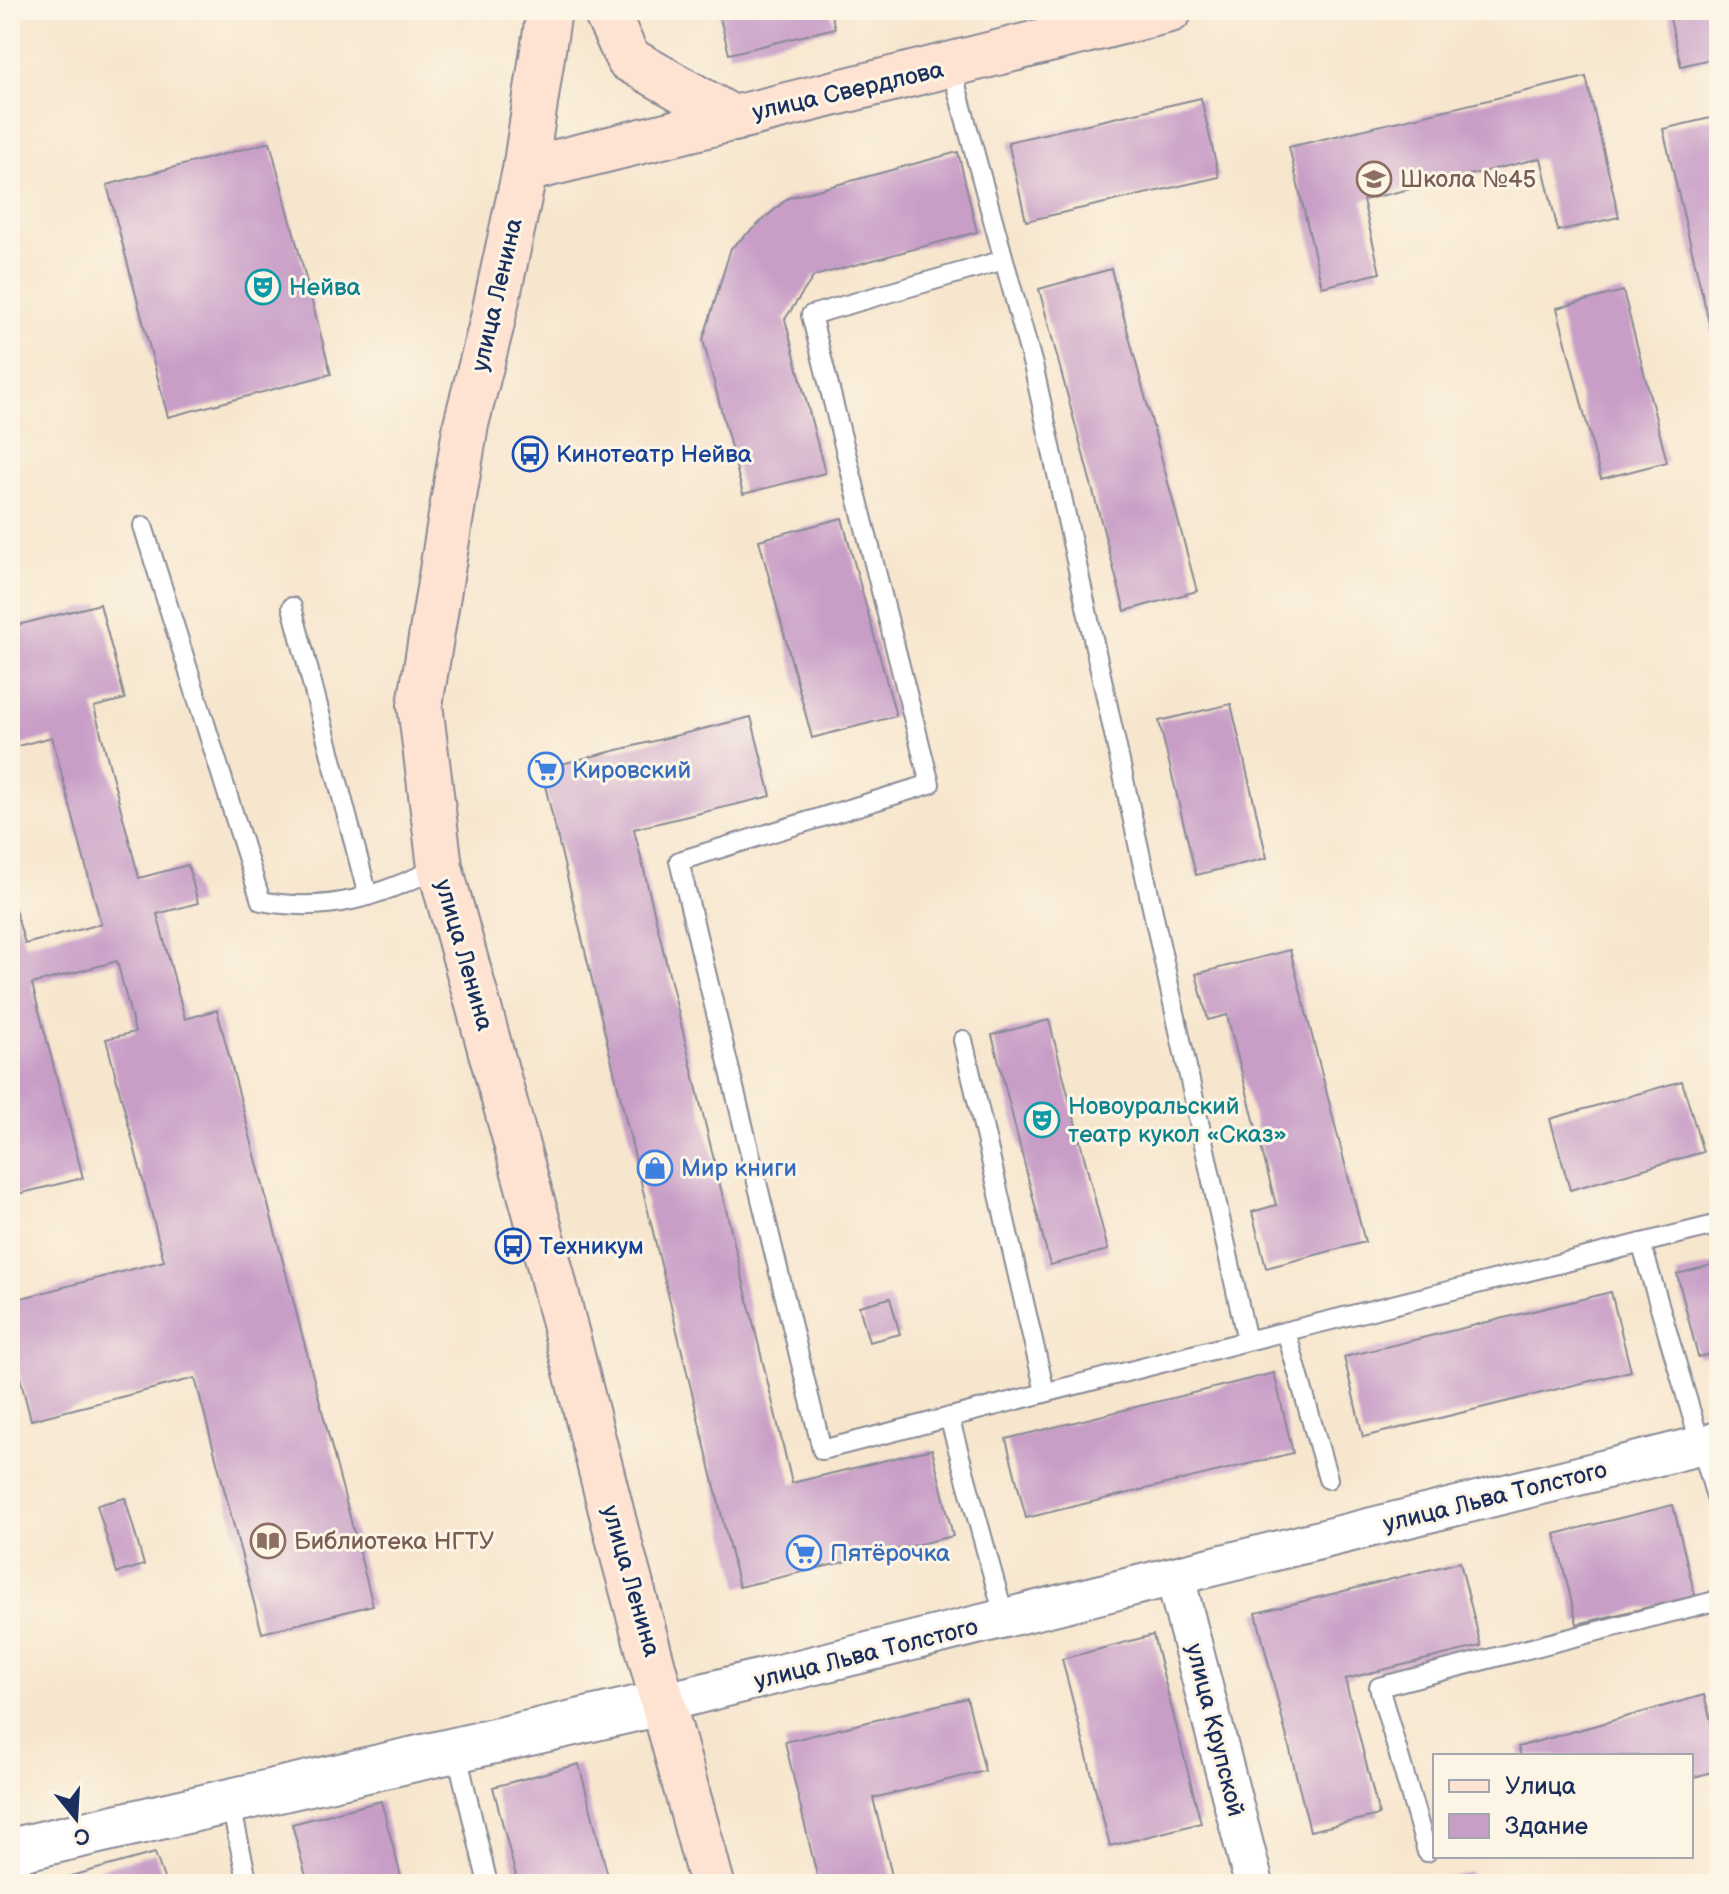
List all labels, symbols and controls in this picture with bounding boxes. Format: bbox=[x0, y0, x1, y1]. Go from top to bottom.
street label: улица Свердлова bbox=[750, 55, 946, 127]
school or university icon: Школа №45 bbox=[1355, 160, 1393, 198]
place label: Школа №45 bbox=[1400, 165, 1536, 194]
street label: улица Ленина bbox=[465, 216, 529, 374]
theatre icon: Нейва bbox=[244, 268, 282, 306]
place label: Нейва bbox=[289, 273, 361, 302]
bus stop icon: Кинотеатр Нейва bbox=[511, 435, 549, 473]
place label: Кинотеатр Нейва bbox=[556, 440, 752, 469]
supermarket icon: Кировский bbox=[527, 751, 565, 789]
place label: Кировский bbox=[572, 756, 691, 785]
street label: улица Ленина bbox=[429, 876, 499, 1034]
place label: Новоуральский театр кукол «Сказ» bbox=[1068, 1092, 1287, 1149]
theatre icon: Новоуральский театр кукол «Сказ» bbox=[1023, 1101, 1061, 1139]
shop icon: Мир книги bbox=[636, 1149, 674, 1187]
place label: Мир книги bbox=[681, 1154, 797, 1183]
bus stop icon: Техникум bbox=[494, 1227, 532, 1265]
place label: Техникум bbox=[539, 1232, 644, 1261]
street label: улица Льва Толстого bbox=[1380, 1455, 1610, 1539]
street label: улица Ленина bbox=[596, 1502, 666, 1660]
library icon: Библиотека НГТУ bbox=[249, 1522, 287, 1560]
place label: Библиотека НГТУ bbox=[294, 1527, 494, 1556]
supermarket icon: Пятёрочка bbox=[785, 1534, 823, 1572]
place label: Пятёрочка bbox=[830, 1539, 950, 1568]
street label: улица Льва Толстого bbox=[751, 1612, 981, 1696]
street label: улица Крупской bbox=[1179, 1640, 1251, 1820]
legend bbox=[1433, 1754, 1693, 1858]
text: Улица bbox=[1505, 1772, 1576, 1801]
north arrow bbox=[36, 1778, 116, 1858]
text: Здание bbox=[1505, 1812, 1588, 1841]
text: С bbox=[70, 1820, 93, 1851]

